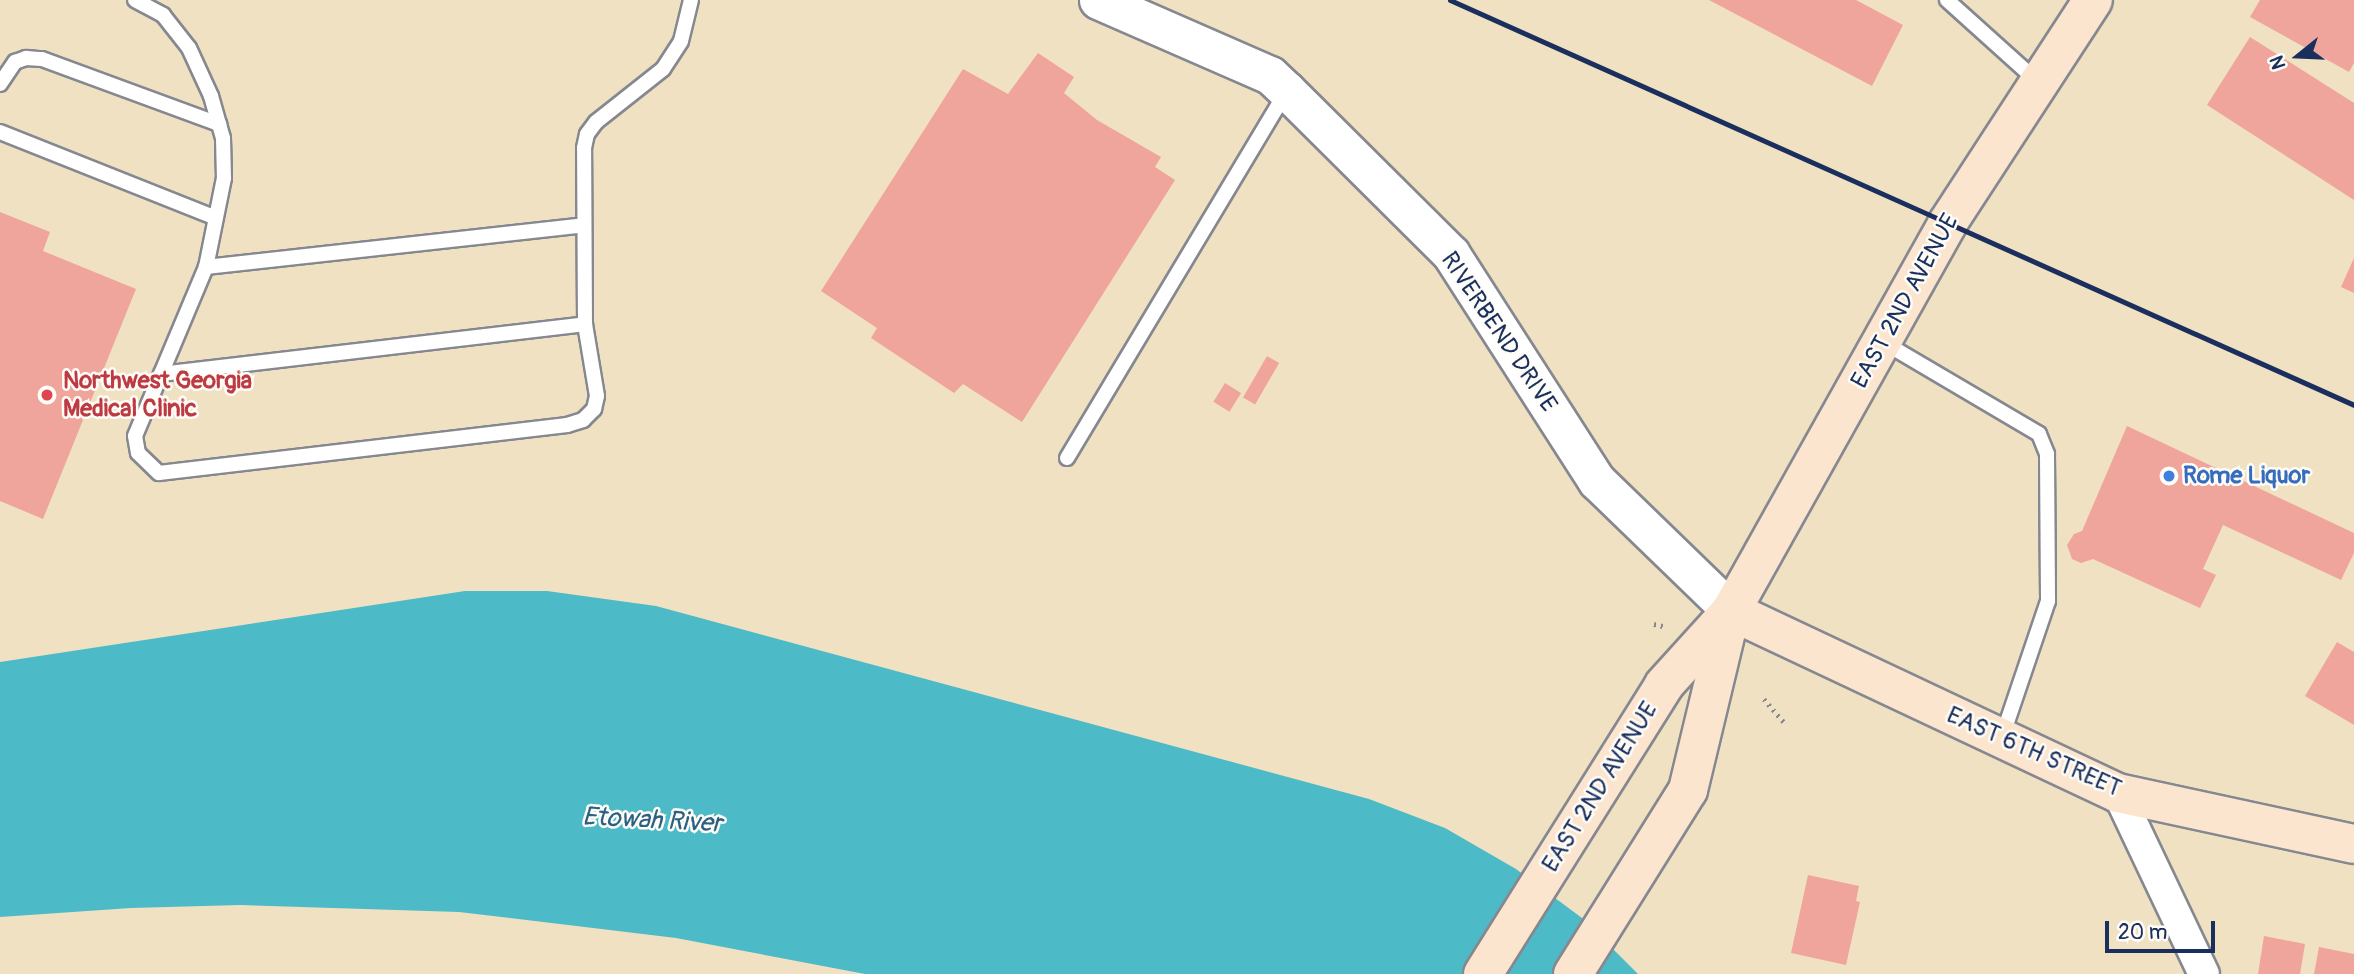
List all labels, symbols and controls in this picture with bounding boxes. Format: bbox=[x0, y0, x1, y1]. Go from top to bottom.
north arrow bbox=[2263, 21, 2333, 91]
text: N bbox=[2265, 53, 2291, 72]
street label: EAST 2ND AVENUE bbox=[1845, 209, 1965, 393]
street label: RIVERBEND DRIVE bbox=[1435, 246, 1563, 418]
place label: Northwest Georgia Medical Clinic bbox=[63, 367, 252, 423]
marker: Northwest Georgia Medical Clinic bbox=[37, 385, 57, 405]
place label: Rome Liquor bbox=[2183, 462, 2310, 490]
marker: Rome Liquor bbox=[2161, 468, 2177, 484]
street label: EAST 2ND AVENUE bbox=[1536, 697, 1664, 877]
street label: EAST 6TH STREET bbox=[1942, 701, 2126, 803]
water label: Etowah River bbox=[582, 802, 722, 840]
scale bar bbox=[2109, 908, 2219, 952]
text: 20 m bbox=[2118, 919, 2167, 946]

